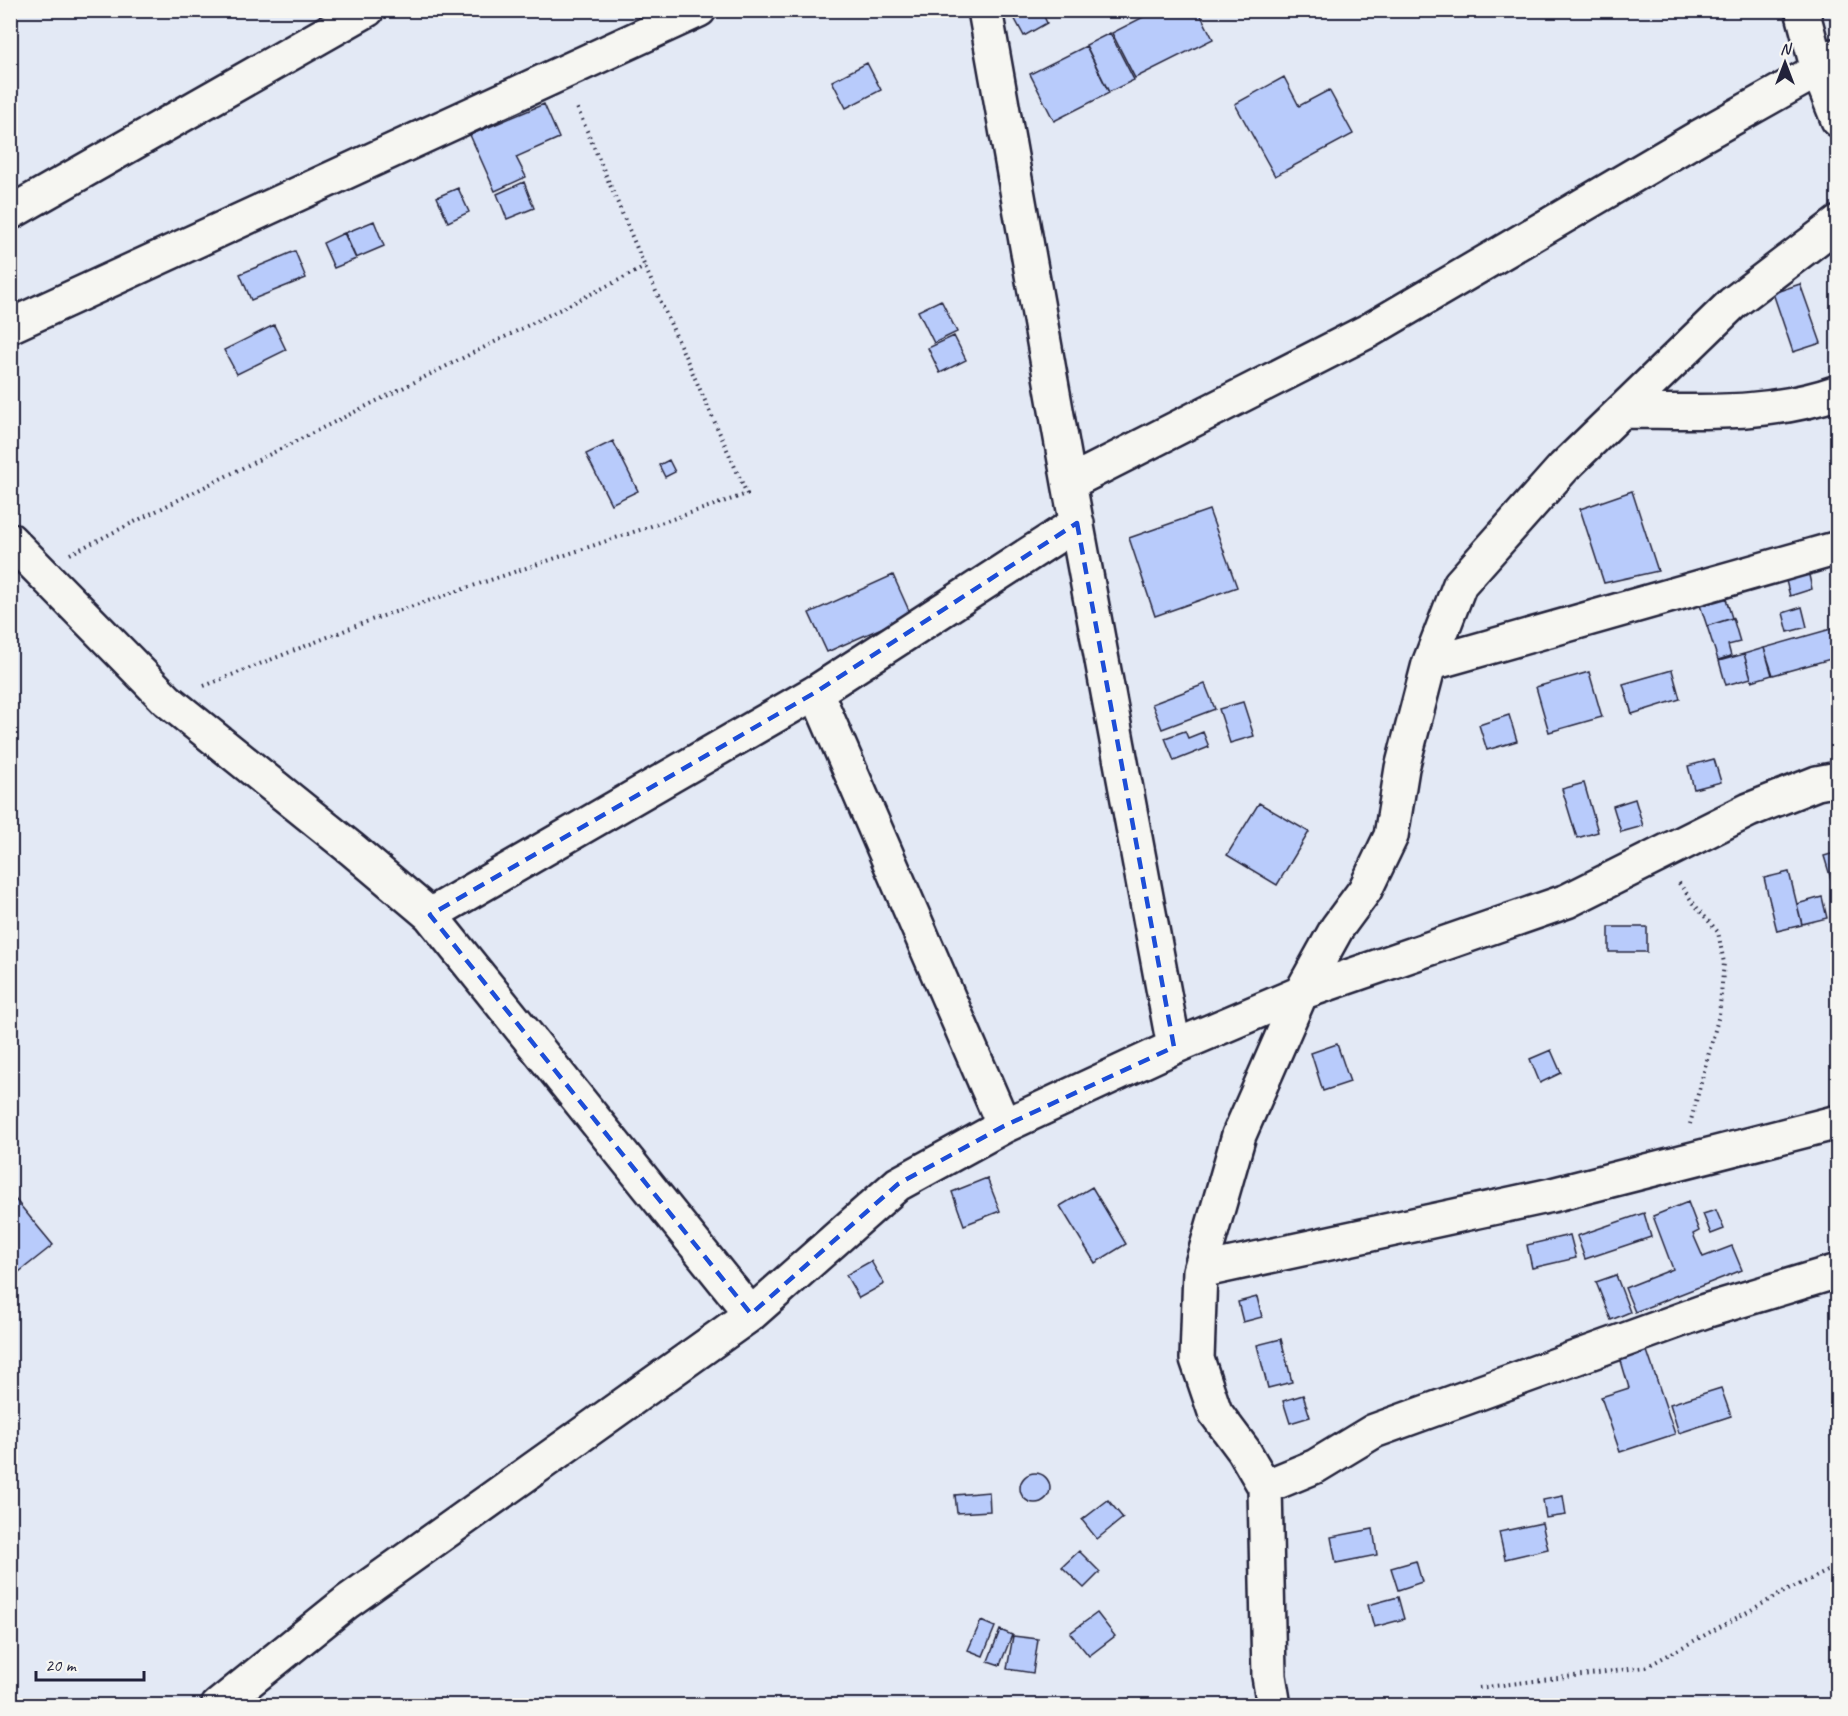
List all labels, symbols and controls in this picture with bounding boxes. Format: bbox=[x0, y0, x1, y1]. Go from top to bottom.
north arrow bbox=[1755, 33, 1815, 93]
text: N bbox=[1780, 39, 1793, 59]
scale bar bbox=[36, 1644, 144, 1682]
text: 20 m bbox=[45, 1654, 78, 1676]

